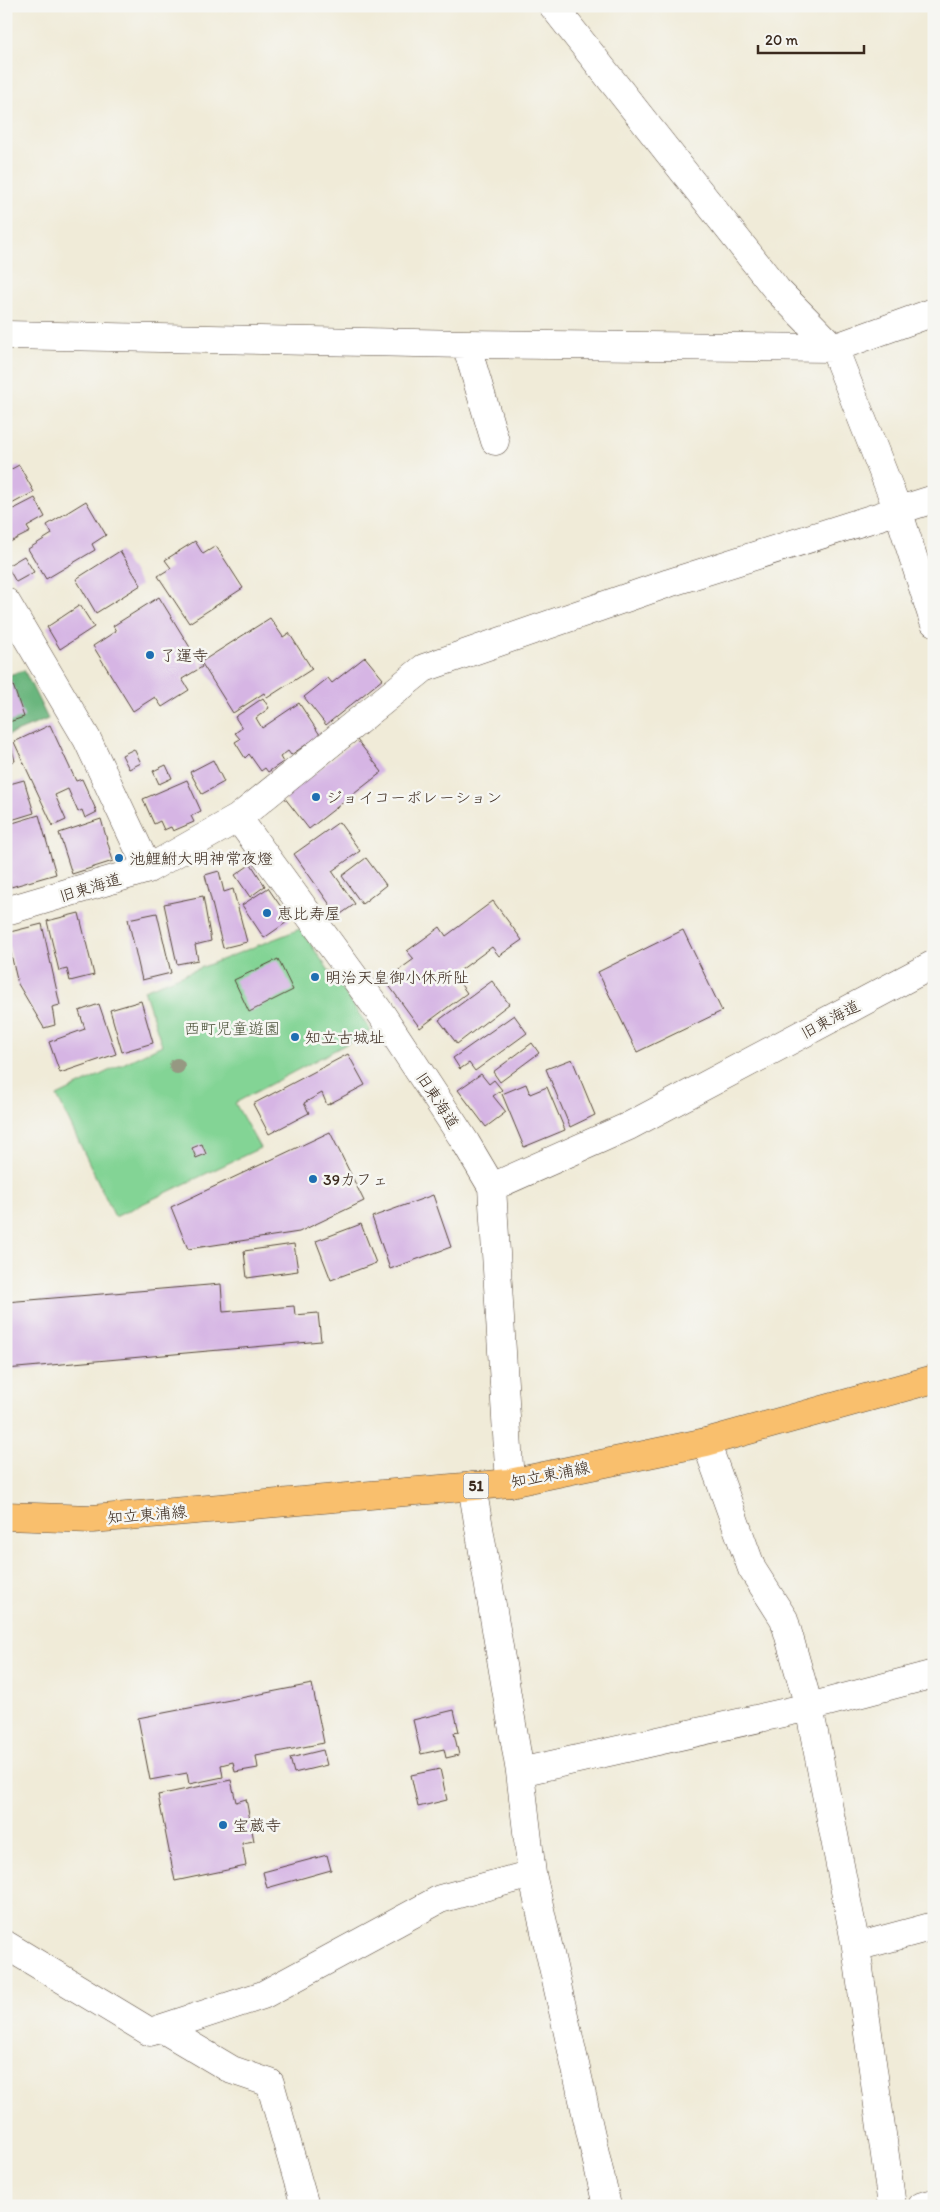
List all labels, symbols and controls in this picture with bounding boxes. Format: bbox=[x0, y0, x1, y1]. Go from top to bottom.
scale bar bbox=[758, 22, 864, 54]
text: 20 m bbox=[765, 31, 799, 49]
place label: 了運寺 bbox=[160, 646, 208, 665]
marker: 了運寺 bbox=[144, 649, 156, 661]
place label: ジョイコーポレーション bbox=[326, 788, 502, 807]
marker: ジョイコーポレーション bbox=[310, 791, 322, 803]
place label: 池鯉鮒大明神常夜燈 bbox=[129, 849, 273, 868]
marker: 池鯉鮒大明神常夜燈 bbox=[113, 852, 125, 864]
street label: 旧東海道 bbox=[57, 869, 124, 906]
place label: 恵比寿屋 bbox=[277, 904, 341, 923]
marker: 恵比寿屋 bbox=[261, 907, 273, 919]
place label: 明治天皇御小休所阯 bbox=[325, 968, 469, 987]
marker: 明治天皇御小休所阯 bbox=[309, 971, 321, 983]
street label: 旧東海道 bbox=[798, 996, 863, 1043]
park label: 西町児童遊園 bbox=[184, 1019, 280, 1038]
place label: 知立古城址 bbox=[305, 1028, 385, 1047]
marker: 知立古城址 bbox=[289, 1031, 301, 1043]
street label: 旧東海道 bbox=[412, 1068, 463, 1132]
place label: 39カフェ bbox=[323, 1170, 388, 1189]
marker: 39カフェ bbox=[307, 1173, 319, 1185]
street label: 知立東浦線 bbox=[509, 1458, 591, 1491]
road number: 51 bbox=[464, 1474, 488, 1498]
street label: 知立東浦線 bbox=[106, 1502, 188, 1527]
place label: 宝蔵寺 bbox=[233, 1816, 281, 1835]
marker: 宝蔵寺 bbox=[217, 1819, 229, 1831]

